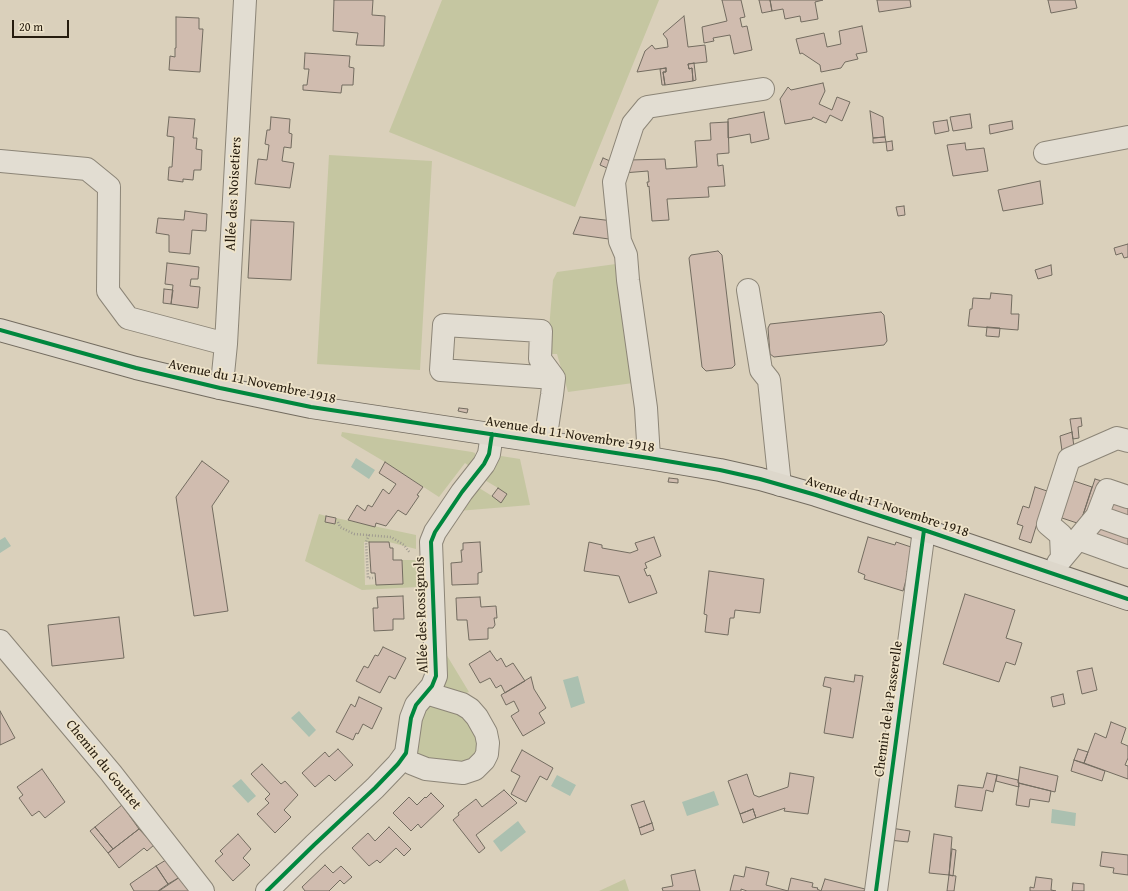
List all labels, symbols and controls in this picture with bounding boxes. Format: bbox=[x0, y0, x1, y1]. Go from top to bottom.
scale bar bbox=[14, 12, 71, 38]
text: 20 m bbox=[19, 18, 43, 35]
street label: Allée des Noisetiers bbox=[223, 136, 245, 252]
street label: Avenue du 11 Novembre 1918 bbox=[167, 356, 337, 408]
street label: Avenue du 11 Novembre 1918 bbox=[484, 413, 656, 457]
street label: Avenue du 11 Novembre 1918 bbox=[803, 473, 971, 541]
street label: Allée des Rossignols bbox=[412, 556, 432, 674]
street label: Chemin de la Passerelle bbox=[871, 640, 907, 778]
street label: Chemin du Gouttet bbox=[62, 717, 144, 813]

